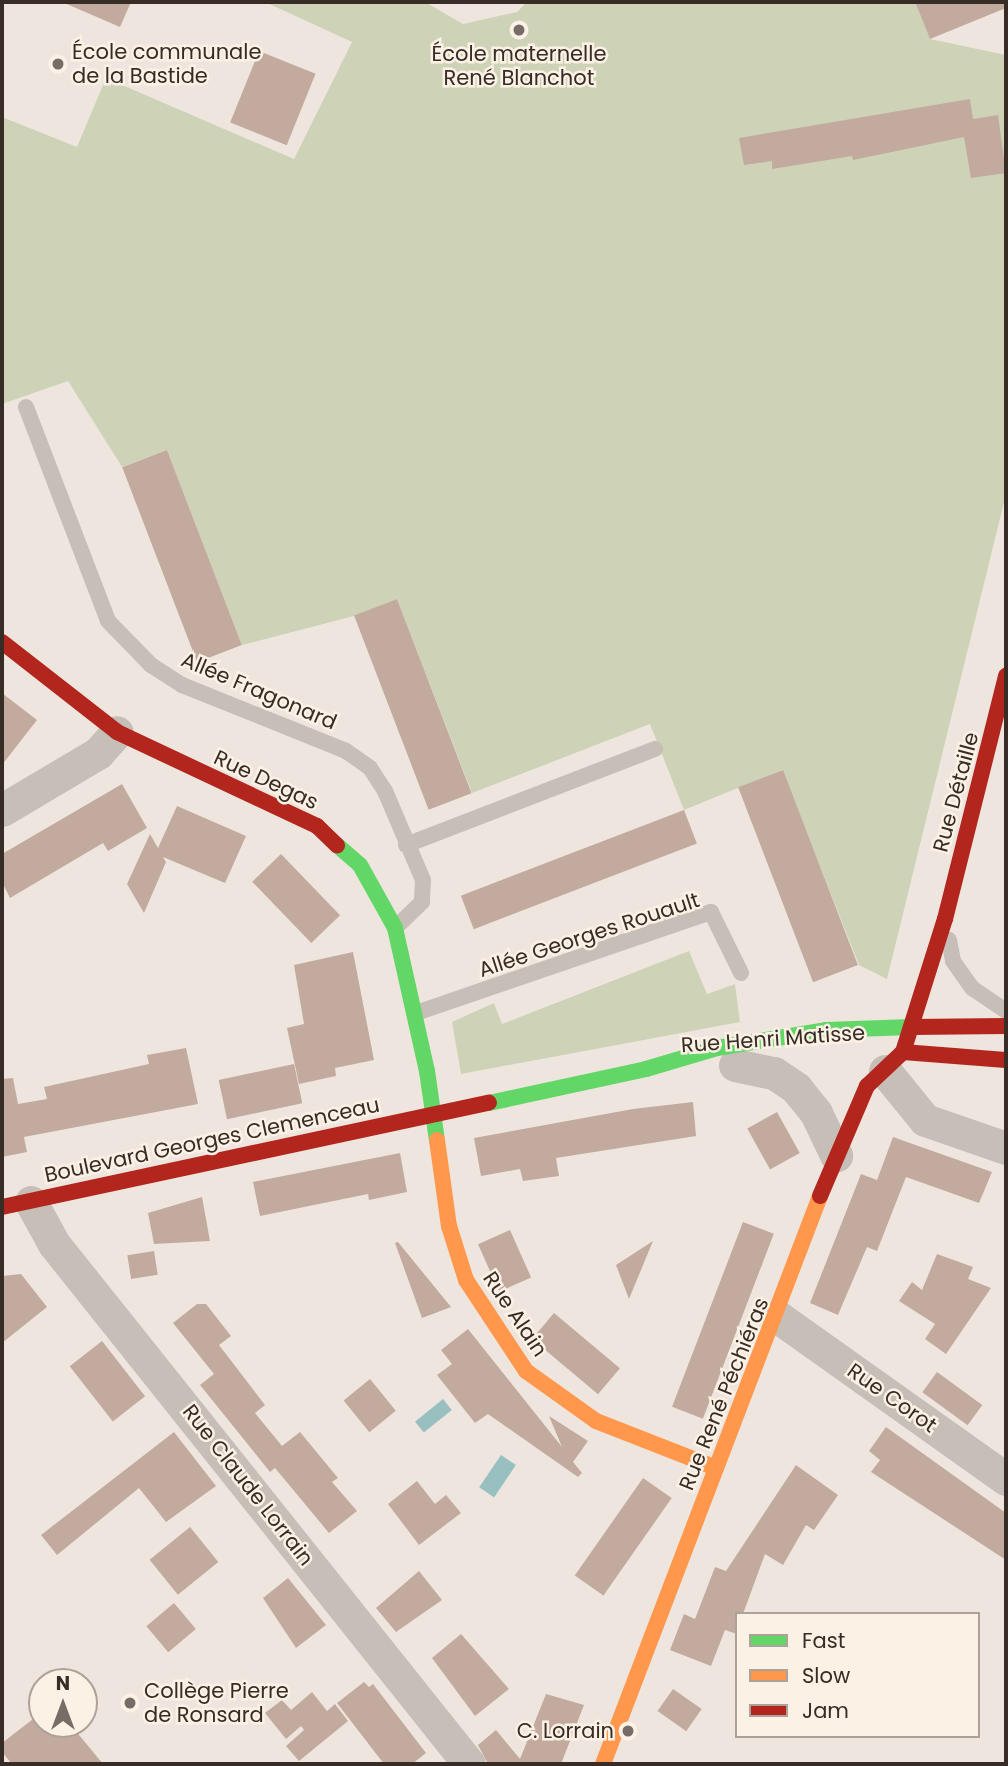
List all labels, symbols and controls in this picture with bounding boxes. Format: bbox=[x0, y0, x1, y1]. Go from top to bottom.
marker: École maternelle René Blanchot bbox=[511, 22, 527, 38]
place label: École communale de la Bastide bbox=[72, 39, 261, 89]
place label: École maternelle René Blanchot bbox=[432, 41, 606, 91]
marker: École communale de la Bastide bbox=[50, 56, 66, 72]
street label: Allée Fragonard bbox=[178, 647, 340, 735]
street label: Rue Détaille bbox=[928, 729, 984, 855]
street label: Rue Degas bbox=[210, 745, 322, 815]
street label: Allée Georges Rouault bbox=[475, 887, 703, 983]
street label: Rue Henri Matisse bbox=[680, 1020, 866, 1058]
street label: Boulevard Georges Clemenceau bbox=[42, 1092, 382, 1188]
street label: Rue Alain bbox=[477, 1267, 553, 1361]
street label: Rue René Péchiéras bbox=[674, 1294, 774, 1494]
street label: Rue Corot bbox=[842, 1358, 942, 1438]
street label: Rue Claude Lorrain bbox=[177, 1399, 319, 1571]
legend bbox=[735, 1612, 980, 1738]
text: Fast bbox=[802, 1626, 845, 1655]
text: Slow bbox=[802, 1661, 850, 1690]
north arrow bbox=[28, 1668, 98, 1738]
text: N bbox=[56, 1670, 70, 1697]
place label: Collège Pierre de Ronsard bbox=[144, 1678, 289, 1728]
marker: Collège Pierre de Ronsard bbox=[122, 1695, 138, 1711]
text: Jam bbox=[802, 1696, 849, 1725]
place label: C. Lorrain bbox=[517, 1718, 614, 1744]
marker: C. Lorrain bbox=[620, 1723, 636, 1739]

